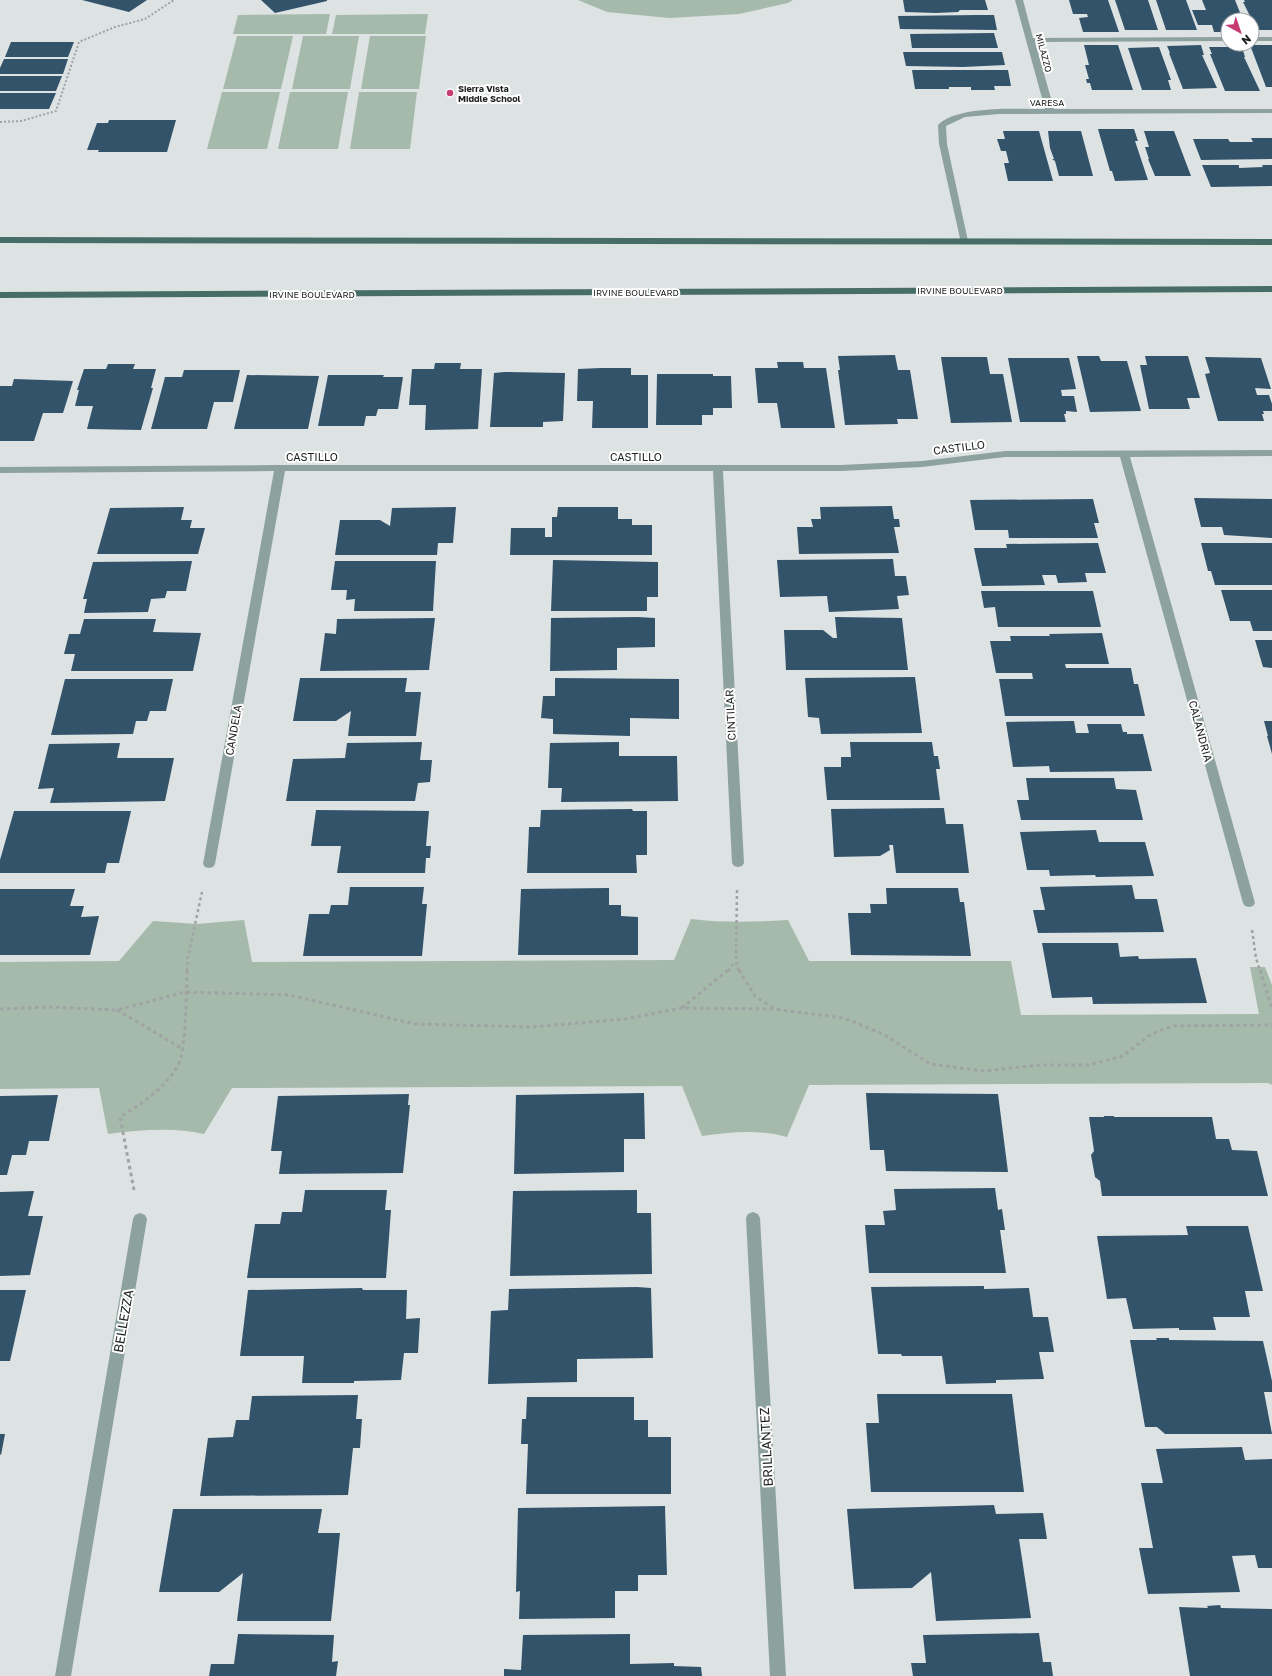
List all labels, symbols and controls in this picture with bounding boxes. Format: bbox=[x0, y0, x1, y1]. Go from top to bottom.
north arrow bbox=[1220, 12, 1260, 52]
text: N bbox=[1239, 32, 1254, 48]
street label: MILAZZO bbox=[1034, 33, 1055, 74]
place label: Sierra Vista Middle School bbox=[458, 83, 521, 104]
marker: Sierra Vista Middle School bbox=[445, 88, 455, 98]
street label: VARESA bbox=[1030, 97, 1064, 108]
street label: IRVINE BOULEVARD bbox=[917, 285, 1003, 296]
street label: IRVINE BOULEVARD bbox=[593, 287, 679, 298]
street label: IRVINE BOULEVARD bbox=[269, 289, 355, 300]
street label: CASTILLO bbox=[932, 437, 986, 457]
street label: CASTILLO bbox=[286, 450, 338, 463]
street label: CASTILLO bbox=[610, 450, 662, 463]
street label: CINTILAR bbox=[722, 689, 738, 741]
street label: CALANDRIA bbox=[1187, 699, 1216, 764]
street label: CANDELA bbox=[222, 703, 244, 756]
street label: BELLEZZA bbox=[110, 1288, 136, 1354]
street label: BRILLANTEZ bbox=[756, 1407, 776, 1487]

